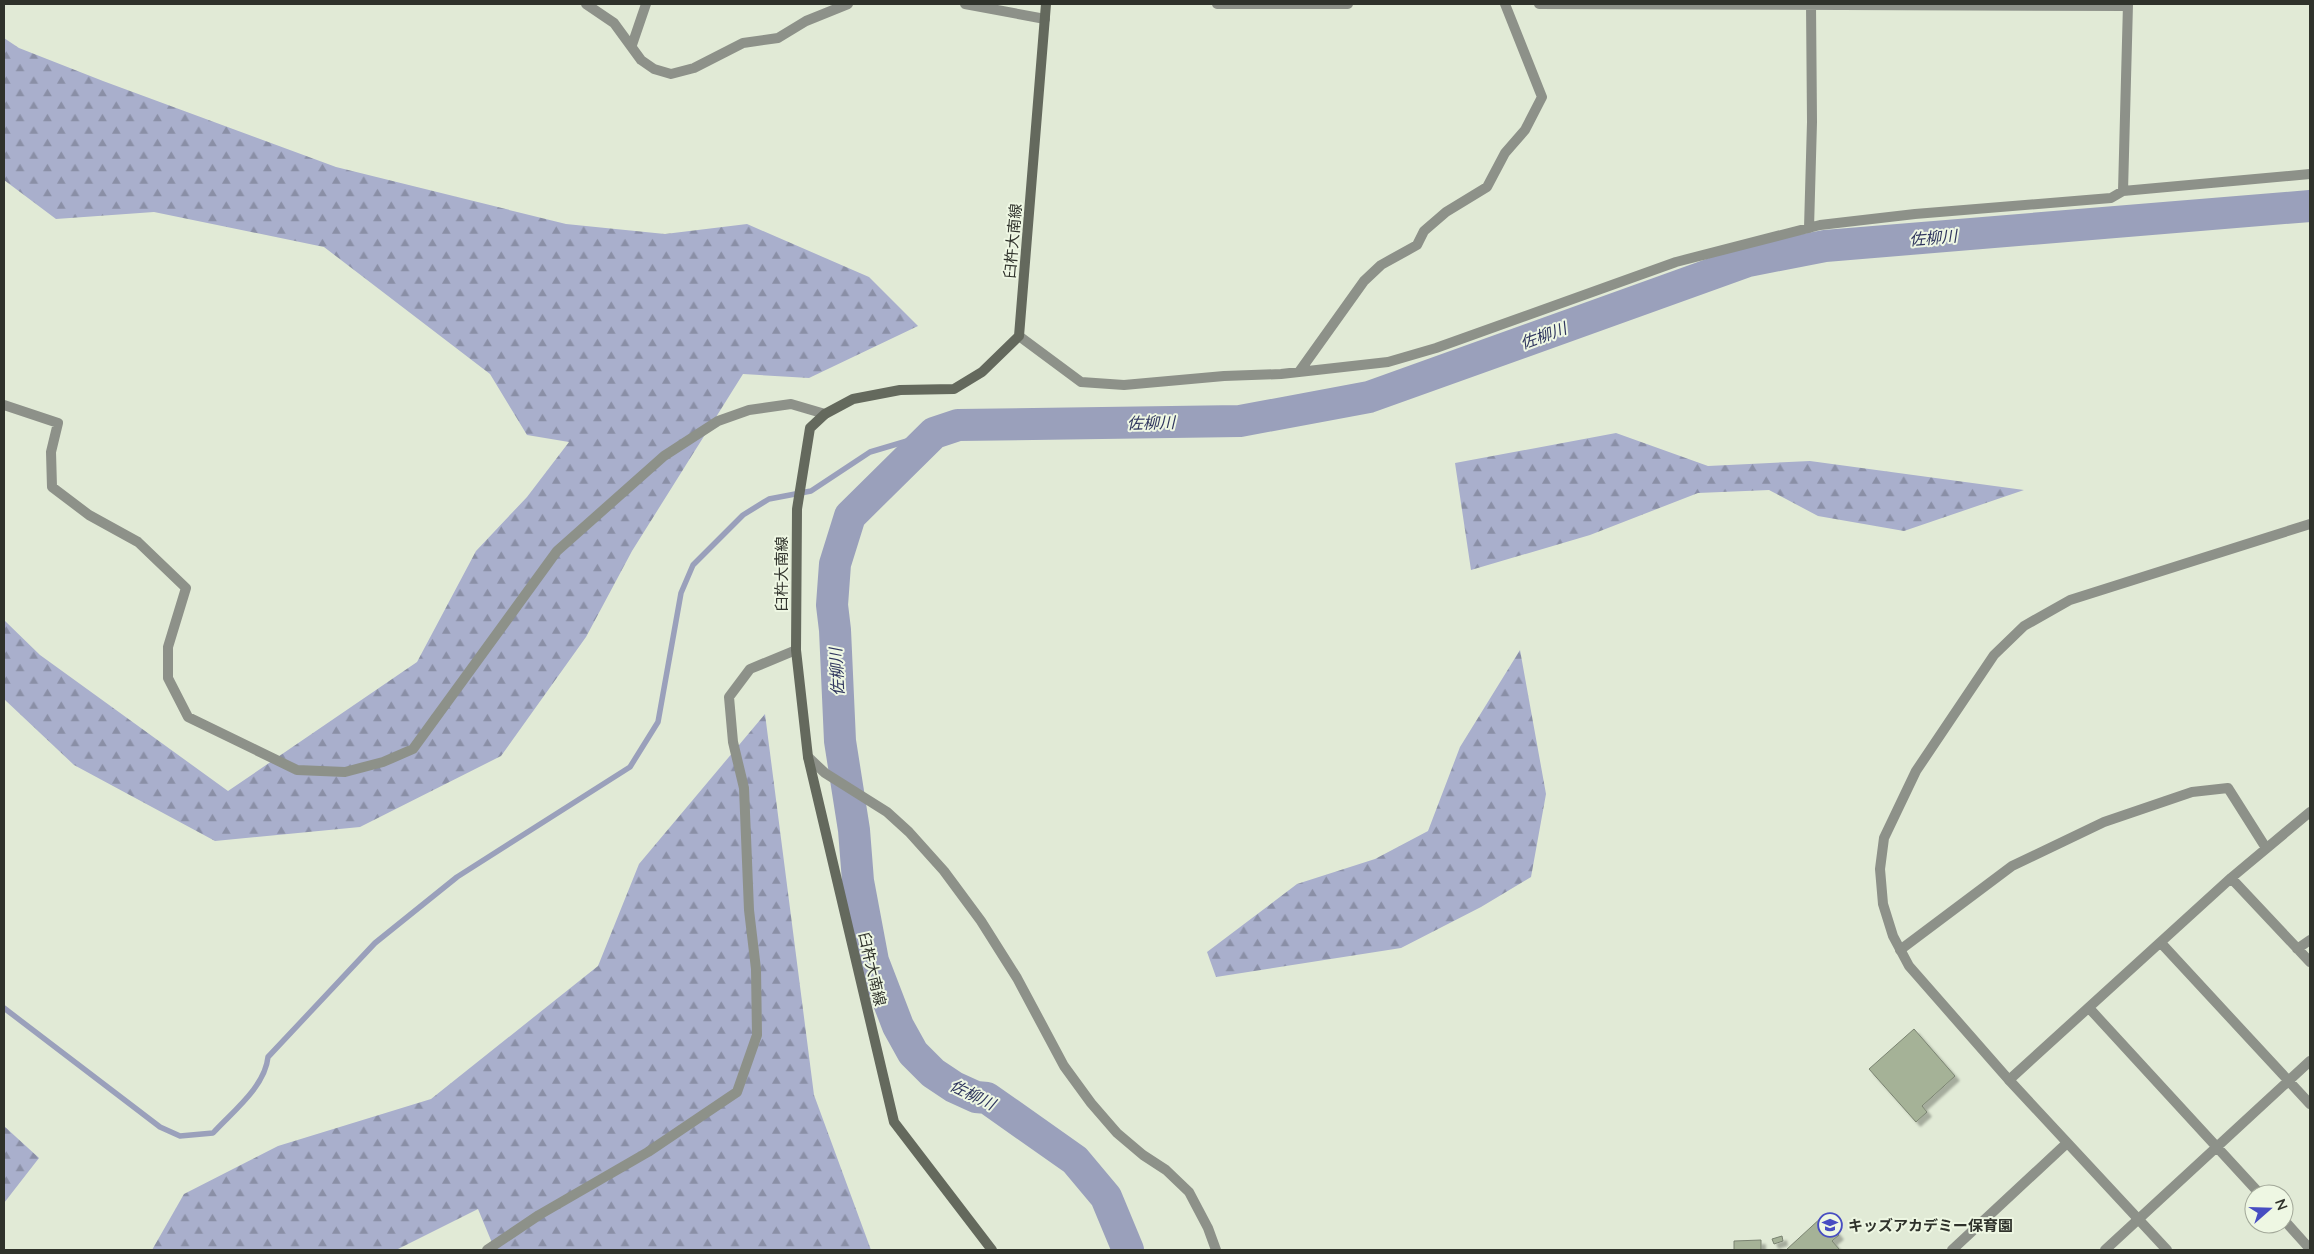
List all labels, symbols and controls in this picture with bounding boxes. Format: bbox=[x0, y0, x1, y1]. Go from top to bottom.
street label: 臼杵大南線 bbox=[1000, 203, 1024, 279]
water label: 佐柳川 bbox=[1908, 225, 1960, 249]
water label: 佐柳川 bbox=[1517, 317, 1571, 352]
water label: 佐柳川 bbox=[1127, 412, 1177, 432]
street label: 臼杵大南線 bbox=[772, 536, 790, 612]
water label: 佐柳川 bbox=[825, 646, 847, 696]
street label: 臼杵大南線 bbox=[856, 930, 890, 1008]
water label: 佐柳川 bbox=[947, 1075, 1001, 1114]
north arrow bbox=[2244, 1184, 2294, 1234]
text: N bbox=[2272, 1196, 2292, 1212]
school or university icon: キッズアカデミー保育園 bbox=[1817, 1212, 1843, 1238]
place label: キッズアカデミー保育園 bbox=[1848, 1216, 2013, 1234]

